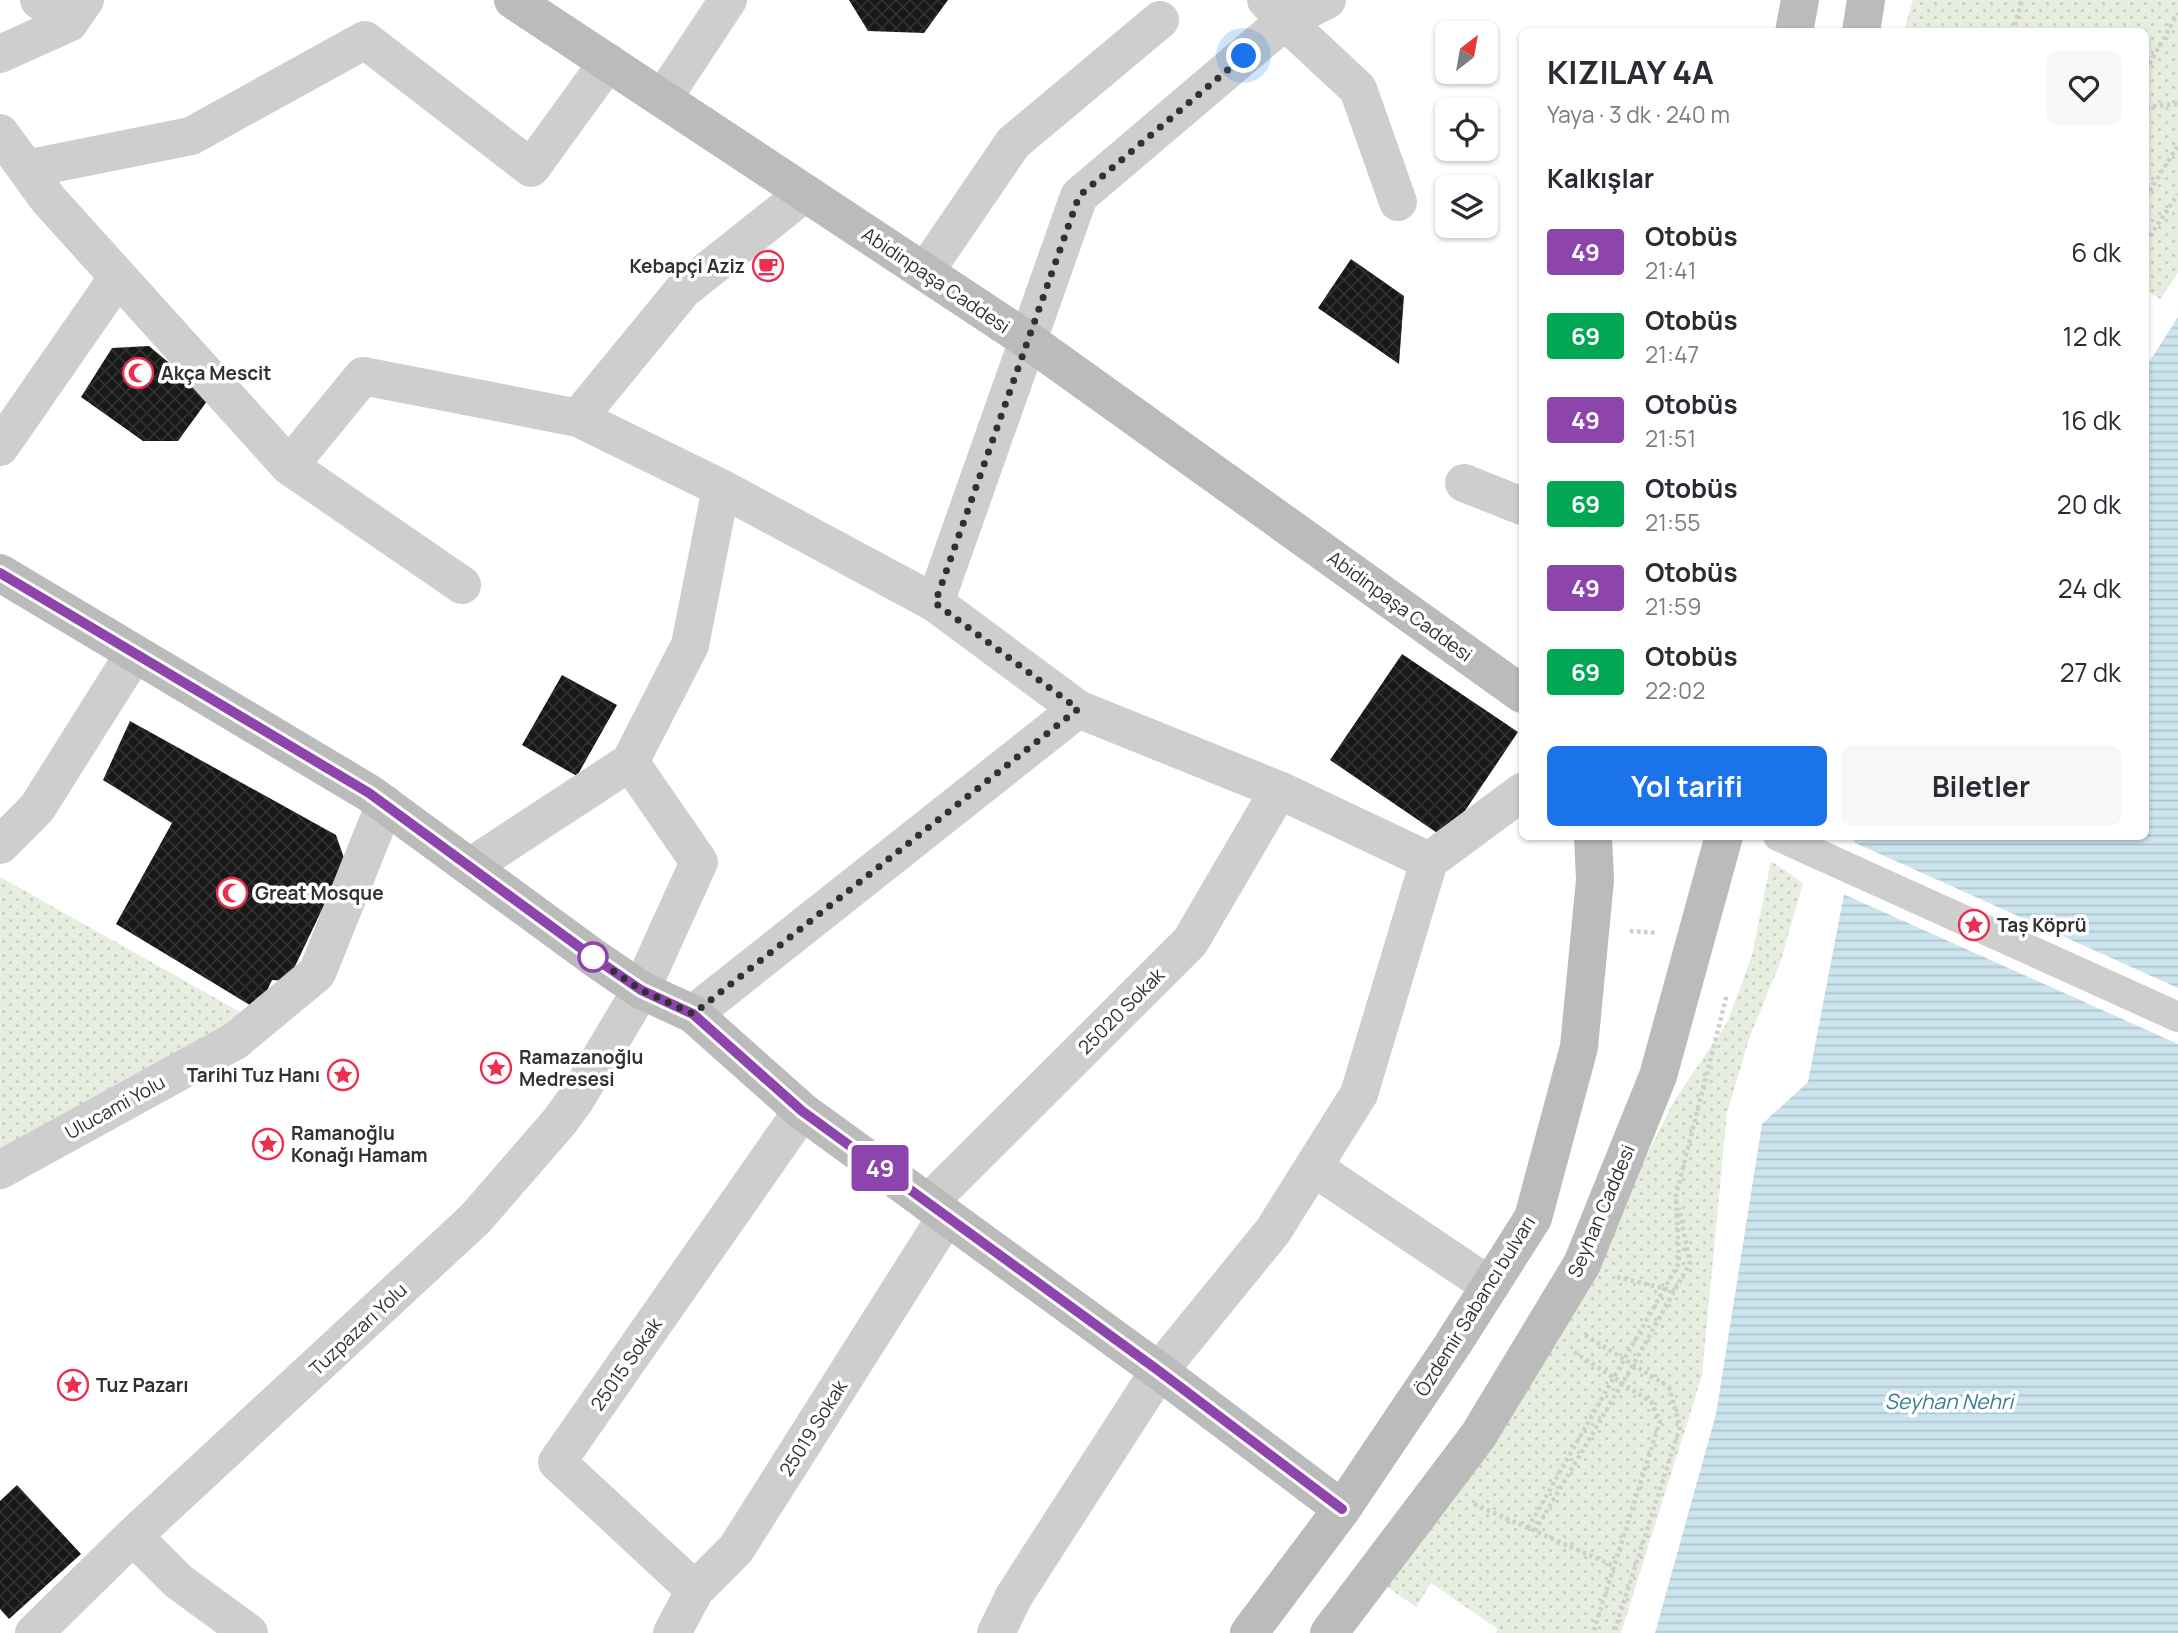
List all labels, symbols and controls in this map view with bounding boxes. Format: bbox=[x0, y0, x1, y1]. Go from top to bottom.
north arrow bbox=[1435, 21, 1498, 84]
map controls bbox=[1435, 21, 1498, 238]
your location bbox=[1226, 38, 1261, 73]
text: KIZILAY 4A bbox=[1547, 49, 1714, 94]
button: heart bbox=[2047, 51, 2121, 125]
button: locate bbox=[1435, 98, 1498, 161]
text: Yaya · 3 dk · 240 m bbox=[1547, 98, 1730, 130]
text: Kalkışlar bbox=[1547, 160, 1654, 196]
button: layers bbox=[1435, 175, 1498, 238]
text: Otobüs bbox=[1645, 218, 1737, 254]
street label: Abidinpaşa Caddesi bbox=[857, 221, 1015, 339]
text: 6 dk bbox=[2071, 234, 2121, 270]
text: 49 bbox=[1571, 235, 1600, 268]
cafe icon: Kebapçi Aziz bbox=[751, 249, 785, 283]
place label: Kebapçi Aziz bbox=[630, 253, 745, 279]
text: 21:41 bbox=[1645, 254, 1697, 286]
text: Otobüs bbox=[1645, 302, 1737, 338]
text: 12 dk bbox=[2063, 318, 2121, 354]
text: 69 bbox=[1571, 319, 1600, 352]
text: 21:47 bbox=[1645, 338, 1699, 370]
mosque icon: Akça Mescit bbox=[121, 356, 155, 390]
place label: Akça Mescit bbox=[161, 360, 271, 386]
text: Otobüs bbox=[1645, 386, 1737, 422]
text: 16 dk bbox=[2061, 402, 2121, 438]
text: 49 bbox=[1571, 403, 1600, 436]
text: 21:51 bbox=[1645, 422, 1696, 454]
text: Otobüs bbox=[1645, 470, 1737, 506]
text: 20 dk bbox=[2057, 486, 2121, 522]
text: 69 bbox=[1571, 487, 1600, 520]
text: 21:55 bbox=[1645, 506, 1701, 538]
street label: Abidinpaşa Caddesi bbox=[1322, 545, 1478, 667]
text: Otobüs bbox=[1645, 554, 1737, 590]
text: 24 dk bbox=[2058, 570, 2121, 606]
text: 49 bbox=[1571, 571, 1600, 604]
text: 21:59 bbox=[1645, 590, 1702, 622]
text: Otobüs bbox=[1645, 638, 1737, 674]
text: 27 dk bbox=[2060, 654, 2121, 690]
text: 69 bbox=[1571, 655, 1600, 688]
text: 22:02 bbox=[1645, 674, 1705, 706]
button: Yol tarifi bbox=[1547, 746, 1827, 826]
button: Biletler bbox=[1841, 746, 2121, 826]
mosque icon: Great Mosque bbox=[215, 876, 249, 910]
place label: Great Mosque bbox=[255, 880, 384, 906]
place icon: Taș Köprü bbox=[1957, 908, 1991, 942]
place label: Taș Köprü bbox=[1997, 912, 2087, 938]
unlabelled marker bbox=[578, 942, 608, 972]
street label: 25020 Sokak bbox=[1072, 962, 1170, 1060]
place label: Ramazanoğlu Medresesi bbox=[519, 1044, 643, 1092]
place icon: Ramazanoğlu Medresesi bbox=[479, 1051, 513, 1085]
place icon: Tarihi Tuz Hanı bbox=[326, 1058, 360, 1092]
place label: Tarihi Tuz Hanı bbox=[187, 1062, 320, 1088]
street label: Ulucami Yolu bbox=[60, 1069, 170, 1145]
place label: Ramanoğlu Konağı Hamam bbox=[291, 1120, 428, 1168]
place icon: Ramanoğlu Konağı Hamam bbox=[251, 1127, 285, 1161]
street label: Seyhan Caddesi bbox=[1561, 1141, 1641, 1281]
line badge: 49 bbox=[848, 1145, 912, 1191]
text: 49 bbox=[866, 1151, 894, 1184]
street label: Özdemir Sabancı bulvarı bbox=[1409, 1211, 1541, 1401]
street label: Tuzpazarı Yolu bbox=[304, 1277, 412, 1381]
street label: 25015 Sokak bbox=[584, 1312, 668, 1416]
place icon: Tuz Pazarı bbox=[56, 1368, 90, 1402]
place label: Tuz Pazarı bbox=[96, 1372, 189, 1398]
street label: 25019 Sokak bbox=[773, 1375, 853, 1481]
water label: Seyhan Nehri bbox=[1885, 1387, 2016, 1415]

